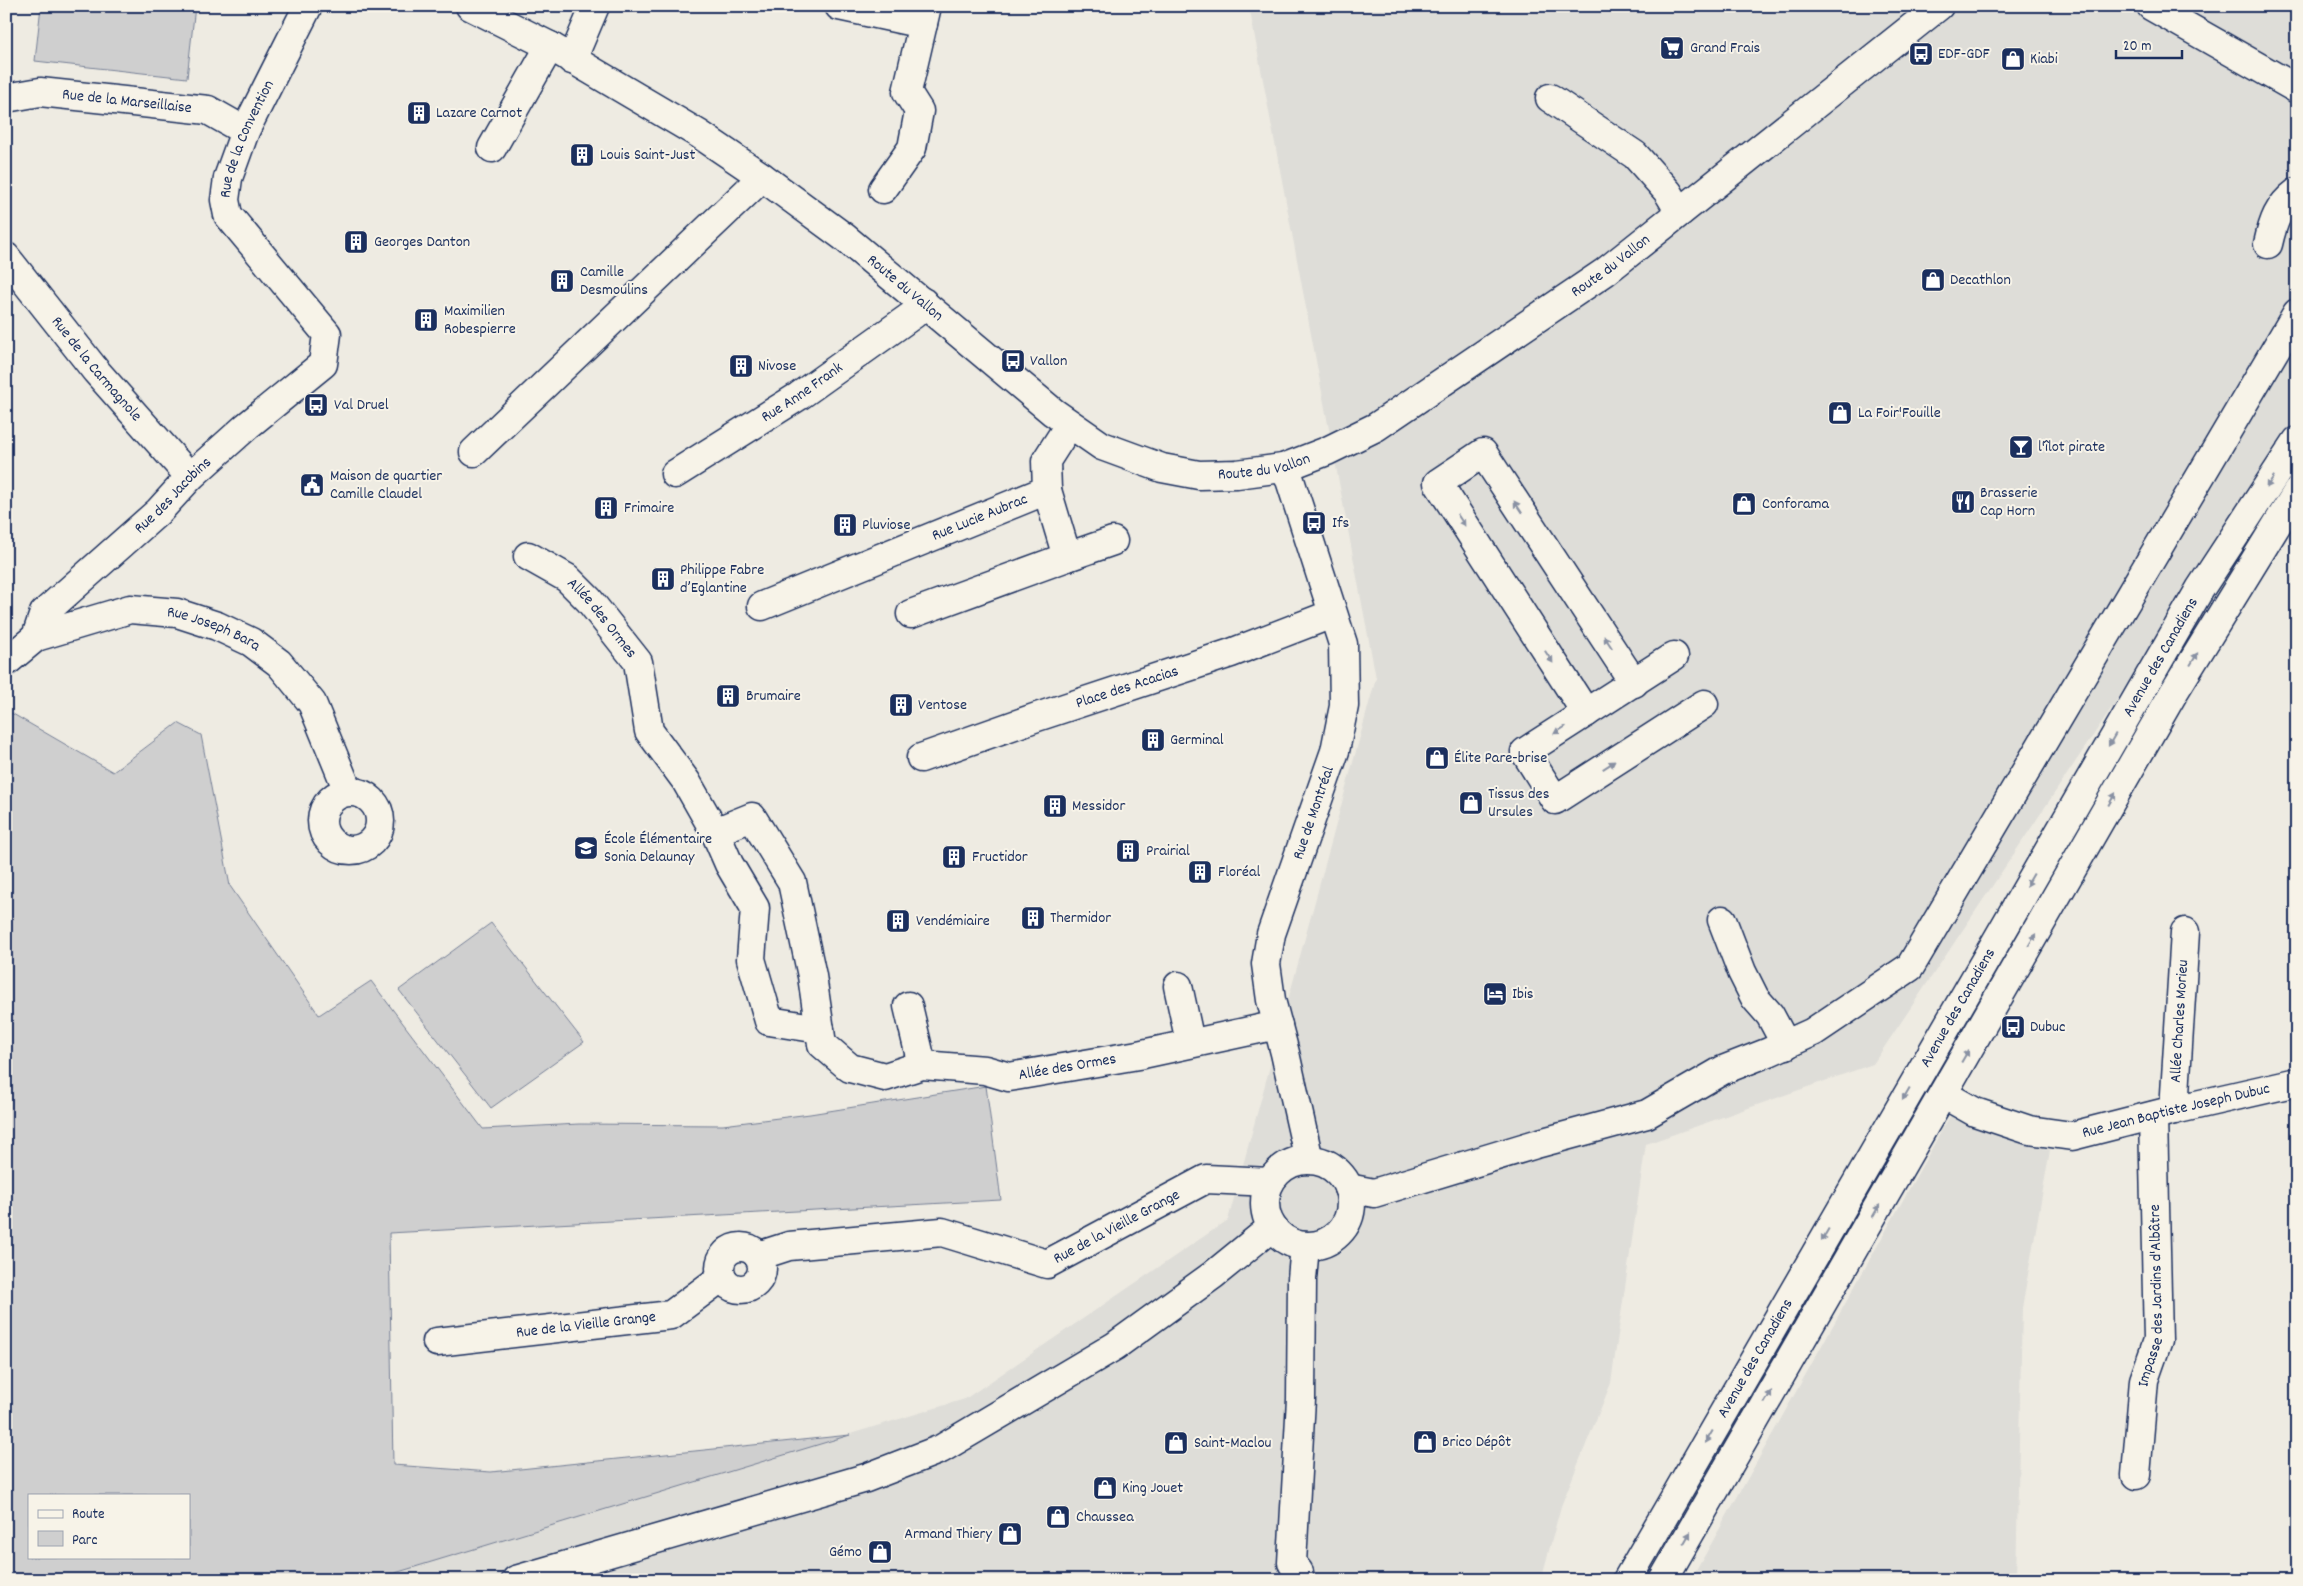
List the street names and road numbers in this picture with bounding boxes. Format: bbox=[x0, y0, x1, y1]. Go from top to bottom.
street label: Rue de la Convention bbox=[214, 76, 280, 199]
street label: Rue de la Marseillaise bbox=[61, 83, 193, 120]
street label: Route du Vallon bbox=[1566, 229, 1655, 303]
street label: Route du Vallon bbox=[862, 249, 948, 327]
street label: Rue de la Carmagnole bbox=[46, 312, 147, 427]
street label: Rue Anne Frank bbox=[757, 357, 848, 428]
street label: Route du Vallon bbox=[1218, 447, 1314, 486]
street label: Rue des Jacobins bbox=[129, 451, 217, 539]
street label: Rue Lucie Aubrac bbox=[928, 488, 1031, 547]
street label: Allée des Ormes bbox=[562, 573, 643, 663]
street label: Avenue des Canadiens bbox=[2117, 593, 2204, 721]
street label: Rue Joseph Bara bbox=[166, 601, 266, 657]
street label: Place des Acacias bbox=[1073, 659, 1182, 715]
street label: Rue de Montréal bbox=[1287, 763, 1341, 863]
street label: Avenue des Canadiens bbox=[1914, 944, 2002, 1072]
street label: Allée Charles Morieu bbox=[2164, 959, 2195, 1083]
street label: Allée des Ormes bbox=[1017, 1047, 1118, 1087]
street label: Rue Jean Baptiste Joseph Dubuc bbox=[2080, 1077, 2272, 1144]
street label: Rue de la Vieille Grange bbox=[1049, 1183, 1184, 1270]
street label: Impasse des Jardins d'Albâtre bbox=[2132, 1204, 2170, 1388]
street label: Avenue des Canadiens bbox=[1712, 1294, 1799, 1422]
street label: Rue de la Vieille Grange bbox=[515, 1305, 657, 1344]

